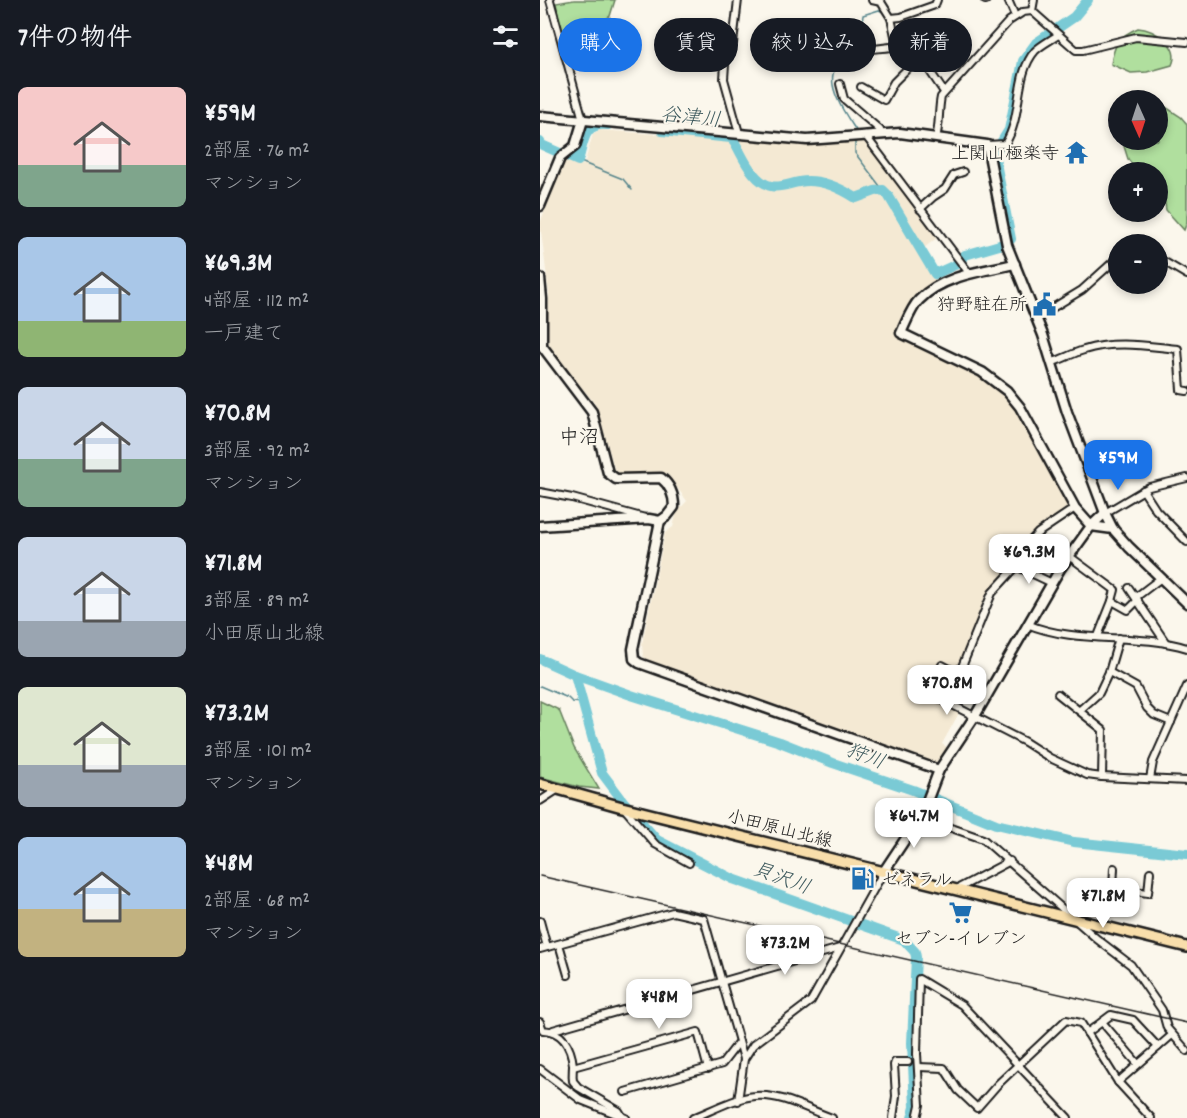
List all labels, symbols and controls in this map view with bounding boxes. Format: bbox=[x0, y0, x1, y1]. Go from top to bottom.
chip: 購入 bbox=[558, 18, 642, 72]
chip: 賃貸 bbox=[654, 18, 738, 72]
chip: 絞り込み bbox=[750, 18, 876, 72]
chip: 新着 bbox=[888, 18, 972, 72]
icon: filters bbox=[489, 20, 522, 53]
text: 7件の物件 bbox=[18, 21, 132, 58]
north arrow bbox=[1108, 90, 1168, 150]
map controls bbox=[1108, 90, 1168, 294]
text: ¥59M bbox=[204, 96, 256, 133]
water label: 谷津川 bbox=[659, 102, 722, 136]
icon: home bbox=[66, 111, 138, 183]
text: 2部屋 · 76 m² bbox=[204, 138, 310, 166]
temple icon: 上関山極楽寺 bbox=[1064, 140, 1090, 166]
place label: 上関山極楽寺 bbox=[951, 143, 1059, 168]
button: + bbox=[1108, 162, 1168, 222]
text: マンション bbox=[204, 171, 303, 199]
button: − bbox=[1108, 234, 1168, 294]
text: ¥69.3M bbox=[204, 246, 272, 283]
icon: home bbox=[66, 261, 138, 333]
text: 4部屋 · 112 m² bbox=[204, 288, 309, 316]
public building icon: 狩野駐在所 bbox=[1032, 291, 1058, 317]
place label: 狩野駐在所 bbox=[937, 294, 1027, 319]
text: 一戸建て bbox=[204, 321, 284, 349]
text: ¥70.8M bbox=[204, 396, 271, 433]
icon: home bbox=[66, 411, 138, 483]
district label: 中沼 bbox=[559, 425, 599, 453]
text: 3部屋 · 92 m² bbox=[204, 438, 310, 466]
pin: ¥59M bbox=[1082, 440, 1154, 491]
text: ¥59M bbox=[1098, 445, 1138, 473]
text: マンション bbox=[204, 471, 303, 499]
pin: ¥69.3M bbox=[980, 534, 1078, 585]
text: ¥69.3M bbox=[1003, 539, 1055, 567]
text: ¥71.8M bbox=[204, 546, 262, 583]
icon: home bbox=[66, 561, 138, 633]
text: 3部屋 · 89 m² bbox=[204, 588, 309, 616]
text: 小田原山北線 bbox=[204, 621, 324, 649]
pin: ¥70.8M bbox=[898, 665, 996, 716]
text: ¥70.8M bbox=[921, 670, 973, 698]
text: ¥73.2M bbox=[204, 696, 269, 733]
icon: home bbox=[66, 711, 138, 783]
text: 3部屋 · 101 m² bbox=[204, 738, 312, 766]
water label: 狩川 bbox=[841, 738, 889, 778]
text: マンション bbox=[204, 771, 303, 799]
pin: ¥64.7M bbox=[865, 798, 963, 849]
text: ¥64.7M bbox=[889, 803, 939, 831]
street label: 小田原山北線 bbox=[724, 805, 835, 856]
text: ¥48M bbox=[204, 846, 253, 883]
water label: 貝沢川 bbox=[748, 856, 814, 903]
icon: home bbox=[66, 861, 138, 933]
fuel station icon: ゼネラル bbox=[850, 866, 876, 892]
place label: ゼネラル bbox=[881, 869, 952, 894]
pin: ¥71.8M bbox=[1054, 878, 1152, 929]
text: ¥71.8M bbox=[1081, 883, 1125, 911]
text: 2部屋 · 68 m² bbox=[204, 888, 310, 916]
supermarket icon: セブン-イレブン bbox=[948, 899, 974, 925]
text: マンション bbox=[204, 921, 303, 949]
pin: ¥73.2M bbox=[736, 925, 834, 976]
place label: セブン-イレブン bbox=[895, 928, 1027, 953]
text: ¥73.2M bbox=[760, 930, 810, 958]
pin: ¥48M bbox=[623, 979, 695, 1030]
text: ¥48M bbox=[640, 984, 678, 1012]

